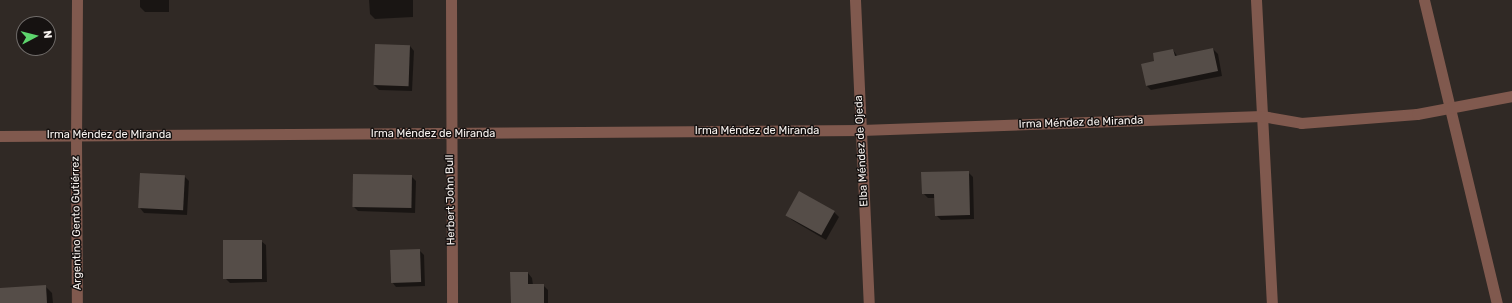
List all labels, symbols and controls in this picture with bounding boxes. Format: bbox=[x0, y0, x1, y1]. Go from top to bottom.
north arrow bbox=[16, 16, 56, 56]
text: N bbox=[40, 30, 54, 39]
street label: Elba Méndez de Ojeda bbox=[852, 95, 872, 207]
street label: Irma Méndez de Miranda bbox=[1019, 114, 1143, 132]
street label: Irma Méndez de Miranda bbox=[695, 124, 819, 138]
street label: Irma Méndez de Miranda bbox=[371, 127, 495, 141]
street label: Irma Méndez de Miranda bbox=[47, 128, 171, 142]
street label: Herbert John Bull bbox=[444, 155, 458, 245]
street label: Argentino Gento Gutiérrez bbox=[69, 156, 85, 290]

